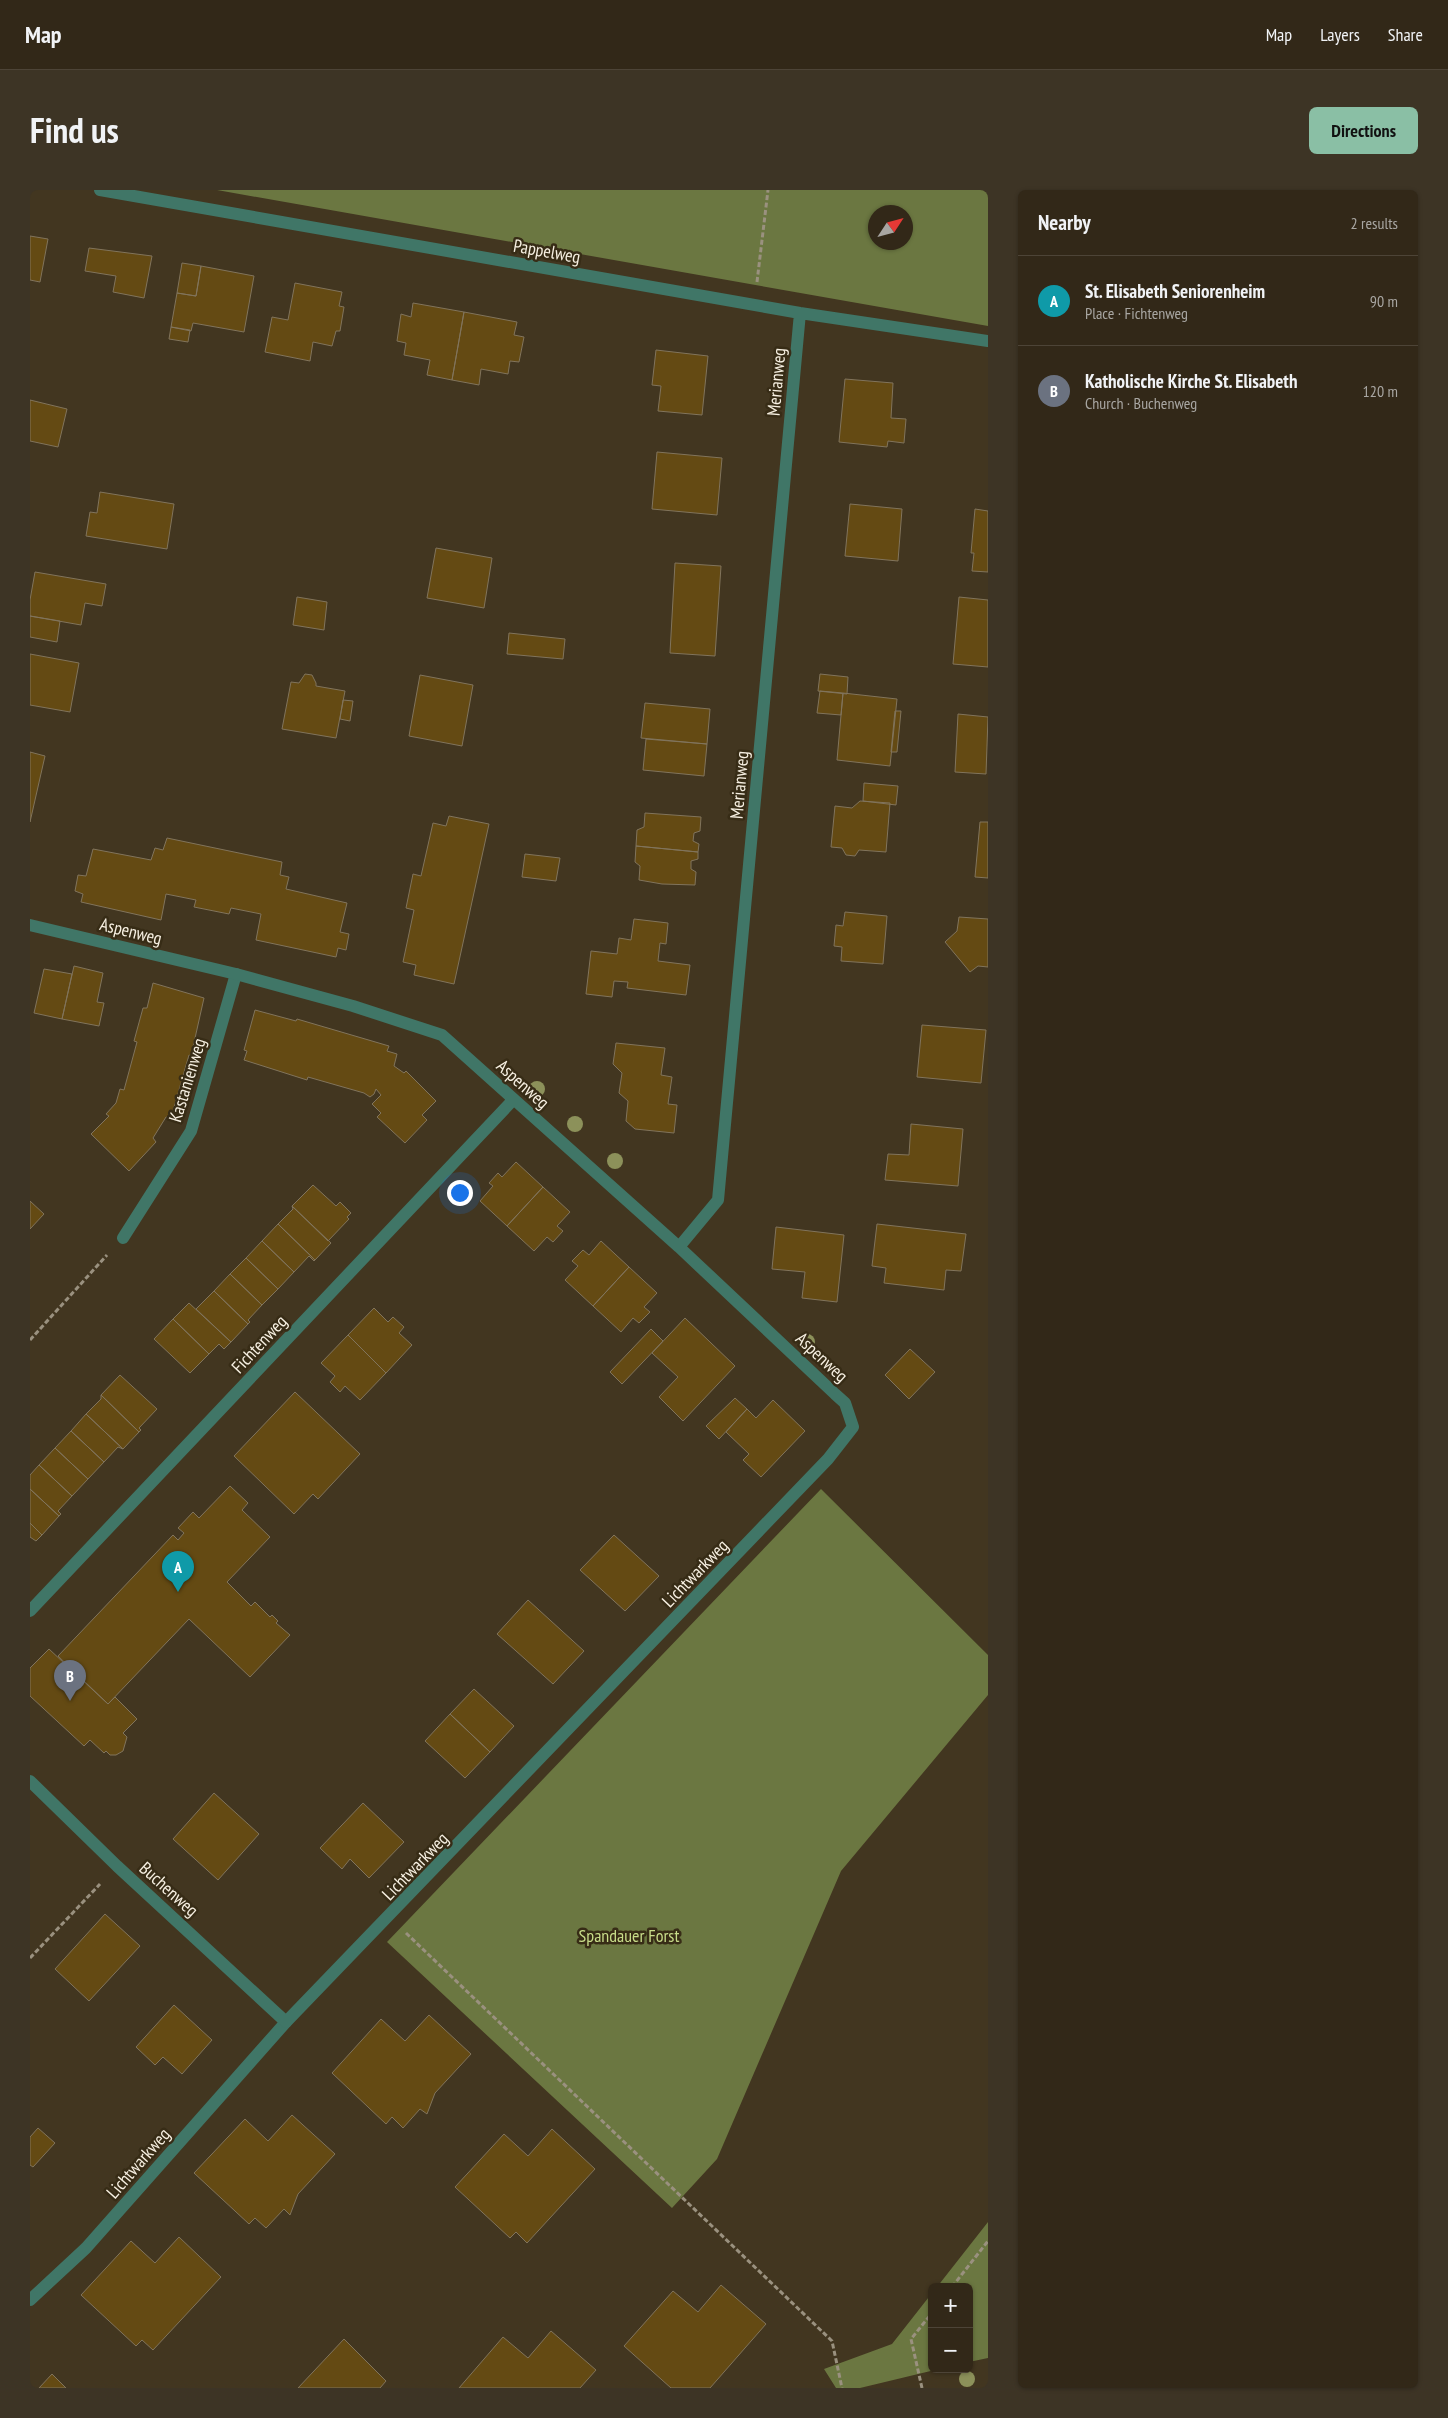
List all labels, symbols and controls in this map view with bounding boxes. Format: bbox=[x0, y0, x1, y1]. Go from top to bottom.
text: Map bbox=[25, 19, 62, 50]
text: Map bbox=[1266, 23, 1292, 46]
text: Layers bbox=[1320, 23, 1360, 46]
text: Share bbox=[1388, 23, 1423, 46]
text: Find us bbox=[30, 107, 119, 153]
button: Directions bbox=[1309, 107, 1418, 154]
north arrow bbox=[868, 205, 913, 250]
text: Nearby bbox=[1038, 209, 1091, 236]
text: 2 results bbox=[1351, 213, 1398, 233]
street label: Pappelweg bbox=[512, 234, 582, 268]
text: St. Elisabeth Seniorenheim bbox=[1085, 279, 1265, 303]
text: A bbox=[1050, 291, 1058, 311]
text: 90 m bbox=[1370, 291, 1398, 311]
text: Place · Fichtenweg bbox=[1085, 303, 1188, 323]
street label: Merianweg bbox=[762, 347, 790, 417]
text: Katholische Kirche St. Elisabeth bbox=[1085, 369, 1297, 393]
text: B bbox=[1050, 381, 1058, 401]
text: 120 m bbox=[1363, 381, 1398, 401]
text: Church · Buchenweg bbox=[1085, 393, 1197, 413]
street label: Merianweg bbox=[725, 750, 753, 820]
street label: Aspenweg bbox=[98, 912, 164, 950]
street label: Kastanienweg bbox=[163, 1035, 211, 1125]
street label: Aspenweg bbox=[492, 1054, 554, 1114]
your location bbox=[447, 1180, 473, 1206]
street label: Fichtenweg bbox=[226, 1310, 292, 1378]
street label: Aspenweg bbox=[791, 1327, 853, 1387]
street label: Lichtwarkweg bbox=[657, 1534, 733, 1612]
pin: A bbox=[162, 1551, 194, 1592]
pin: B bbox=[54, 1660, 86, 1701]
street label: Lichtwarkweg bbox=[377, 1827, 453, 1905]
street label: Buchenweg bbox=[135, 1857, 203, 1921]
park label: Spandauer Forst bbox=[579, 1924, 679, 1947]
street label: Lichtwarkweg bbox=[101, 2123, 175, 2203]
map controls bbox=[928, 2283, 973, 2373]
button: + bbox=[928, 2283, 973, 2328]
button: − bbox=[928, 2328, 973, 2373]

